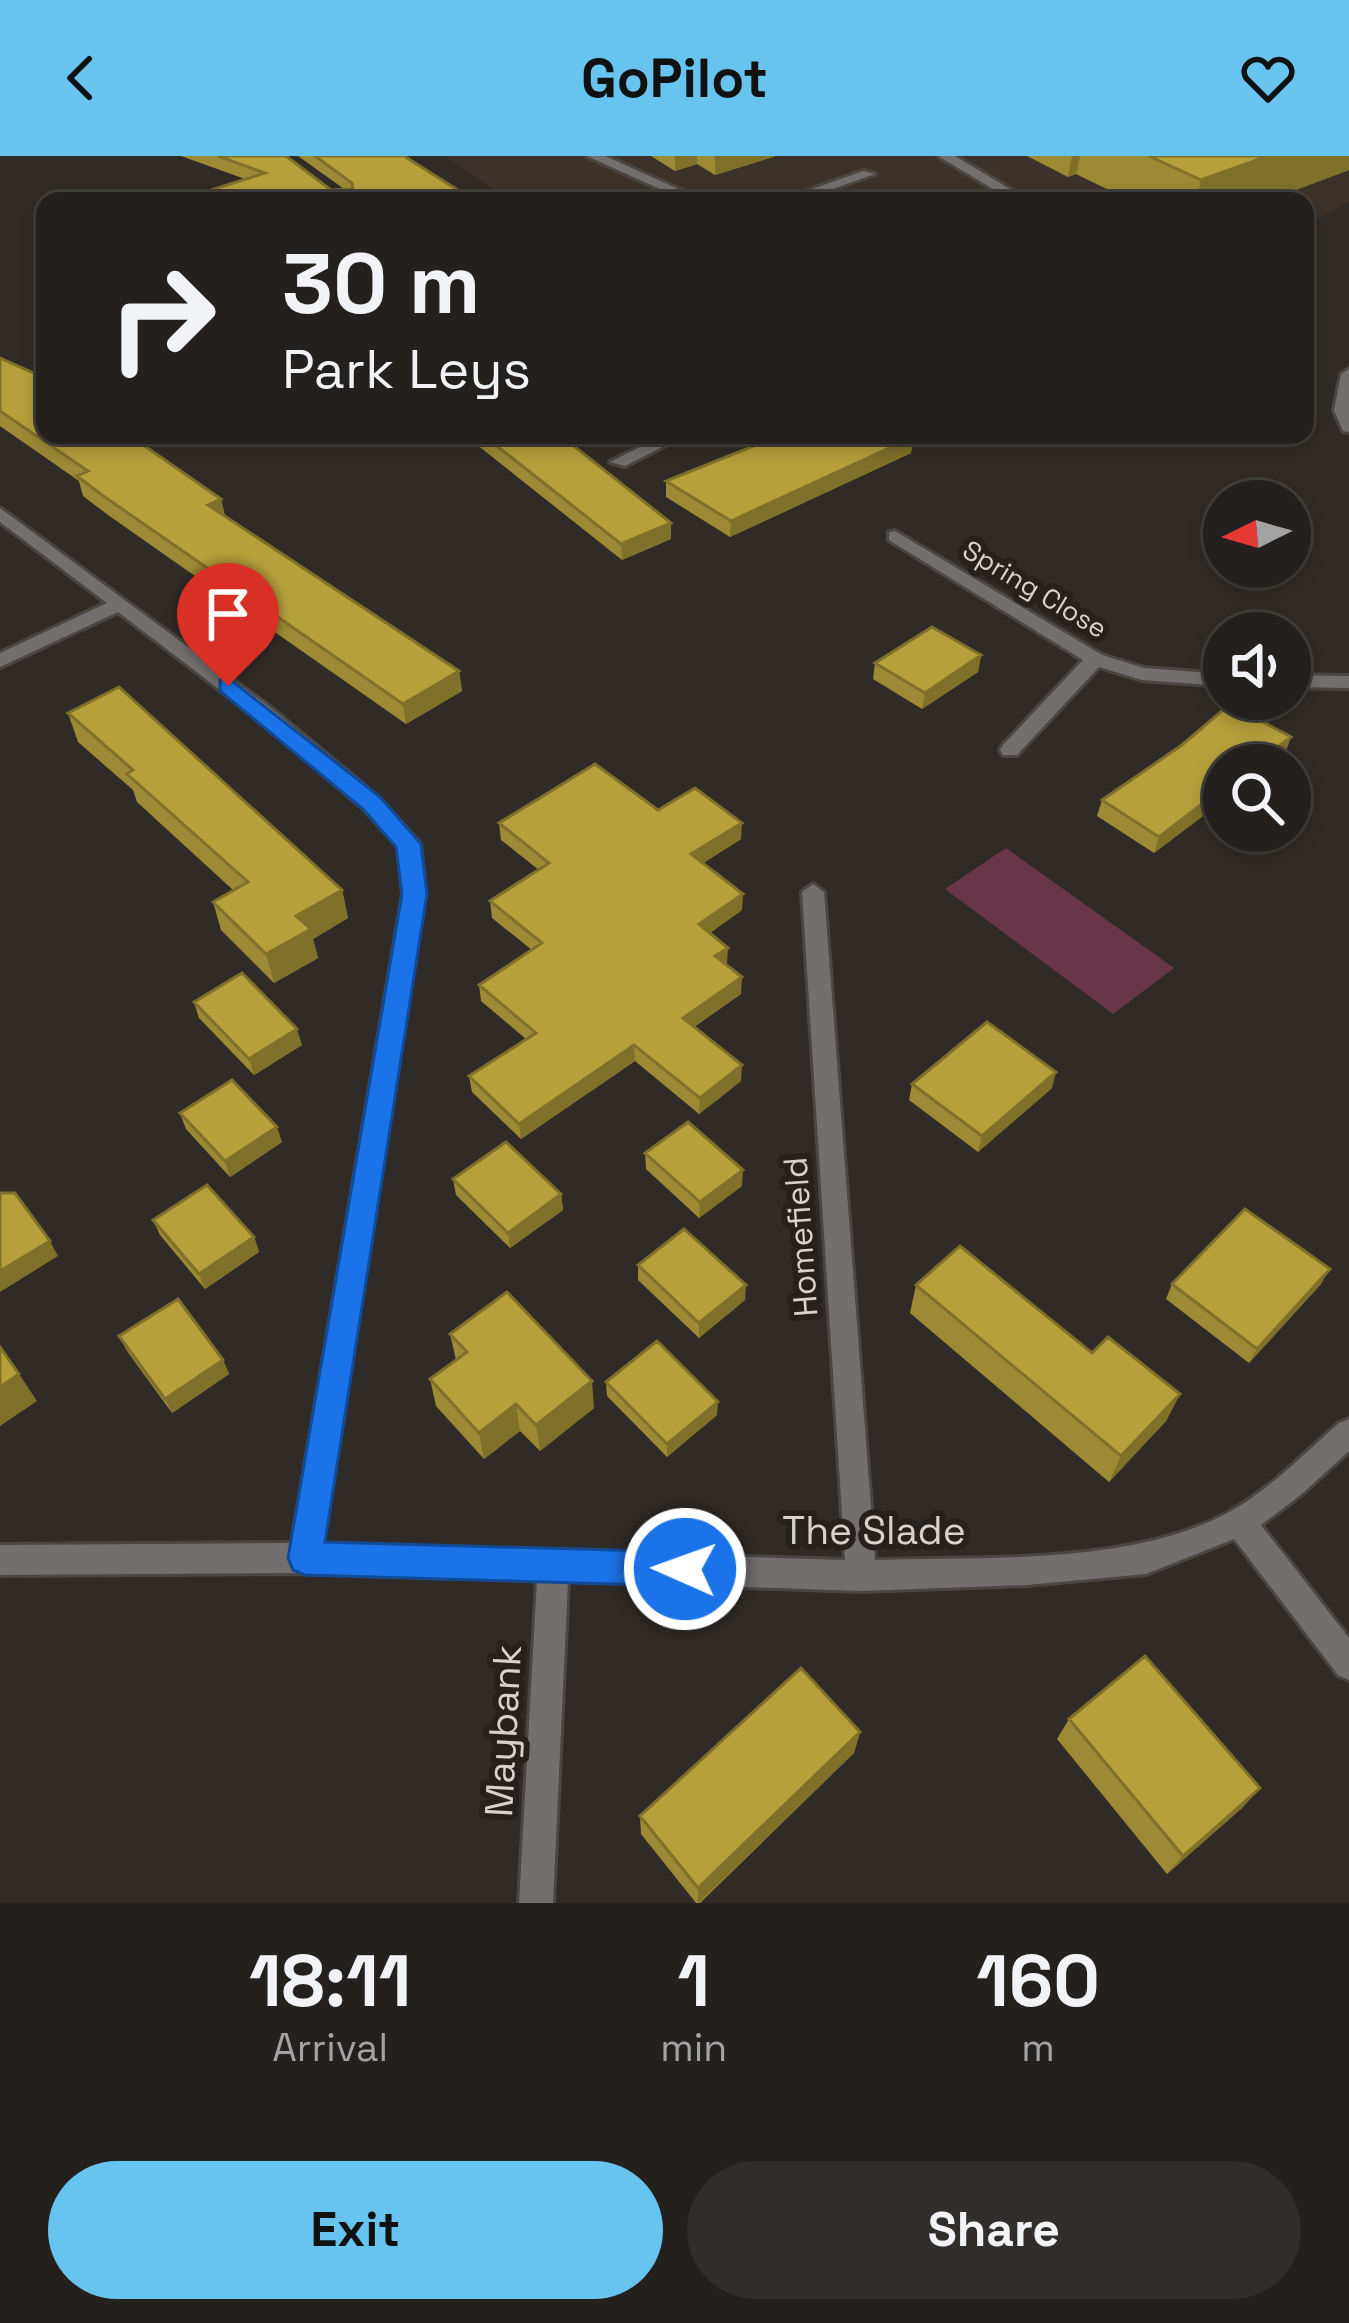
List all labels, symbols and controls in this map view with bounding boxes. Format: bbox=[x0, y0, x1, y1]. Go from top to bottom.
text: GoPilot bbox=[581, 44, 768, 113]
icon: back bbox=[48, 45, 114, 111]
icon: heart bbox=[1235, 45, 1301, 111]
text: 30 m bbox=[282, 230, 481, 338]
icon: right bbox=[84, 240, 240, 396]
text: Park Leys bbox=[282, 335, 531, 404]
north arrow bbox=[1203, 480, 1311, 588]
map controls bbox=[1203, 480, 1311, 852]
street label: Spring Close bbox=[956, 532, 1114, 646]
pin bbox=[177, 563, 279, 686]
icon: arrive bbox=[195, 581, 261, 647]
button: sound bbox=[1203, 612, 1311, 720]
button: search bbox=[1203, 744, 1311, 852]
street label: Homefield bbox=[774, 1156, 828, 1318]
position arrow bbox=[622, 1506, 748, 1632]
street label: The Slade bbox=[782, 1506, 966, 1555]
street label: Maybank bbox=[474, 1644, 532, 1818]
text: 18:11 bbox=[249, 1935, 411, 2027]
text: 1 bbox=[678, 1935, 710, 2027]
text: 160 bbox=[976, 1935, 1100, 2027]
text: Arrival bbox=[272, 2023, 388, 2072]
text: min bbox=[660, 2023, 727, 2072]
text: m bbox=[1021, 2023, 1055, 2072]
button: Exit bbox=[48, 2161, 663, 2299]
button: Share bbox=[687, 2161, 1301, 2299]

